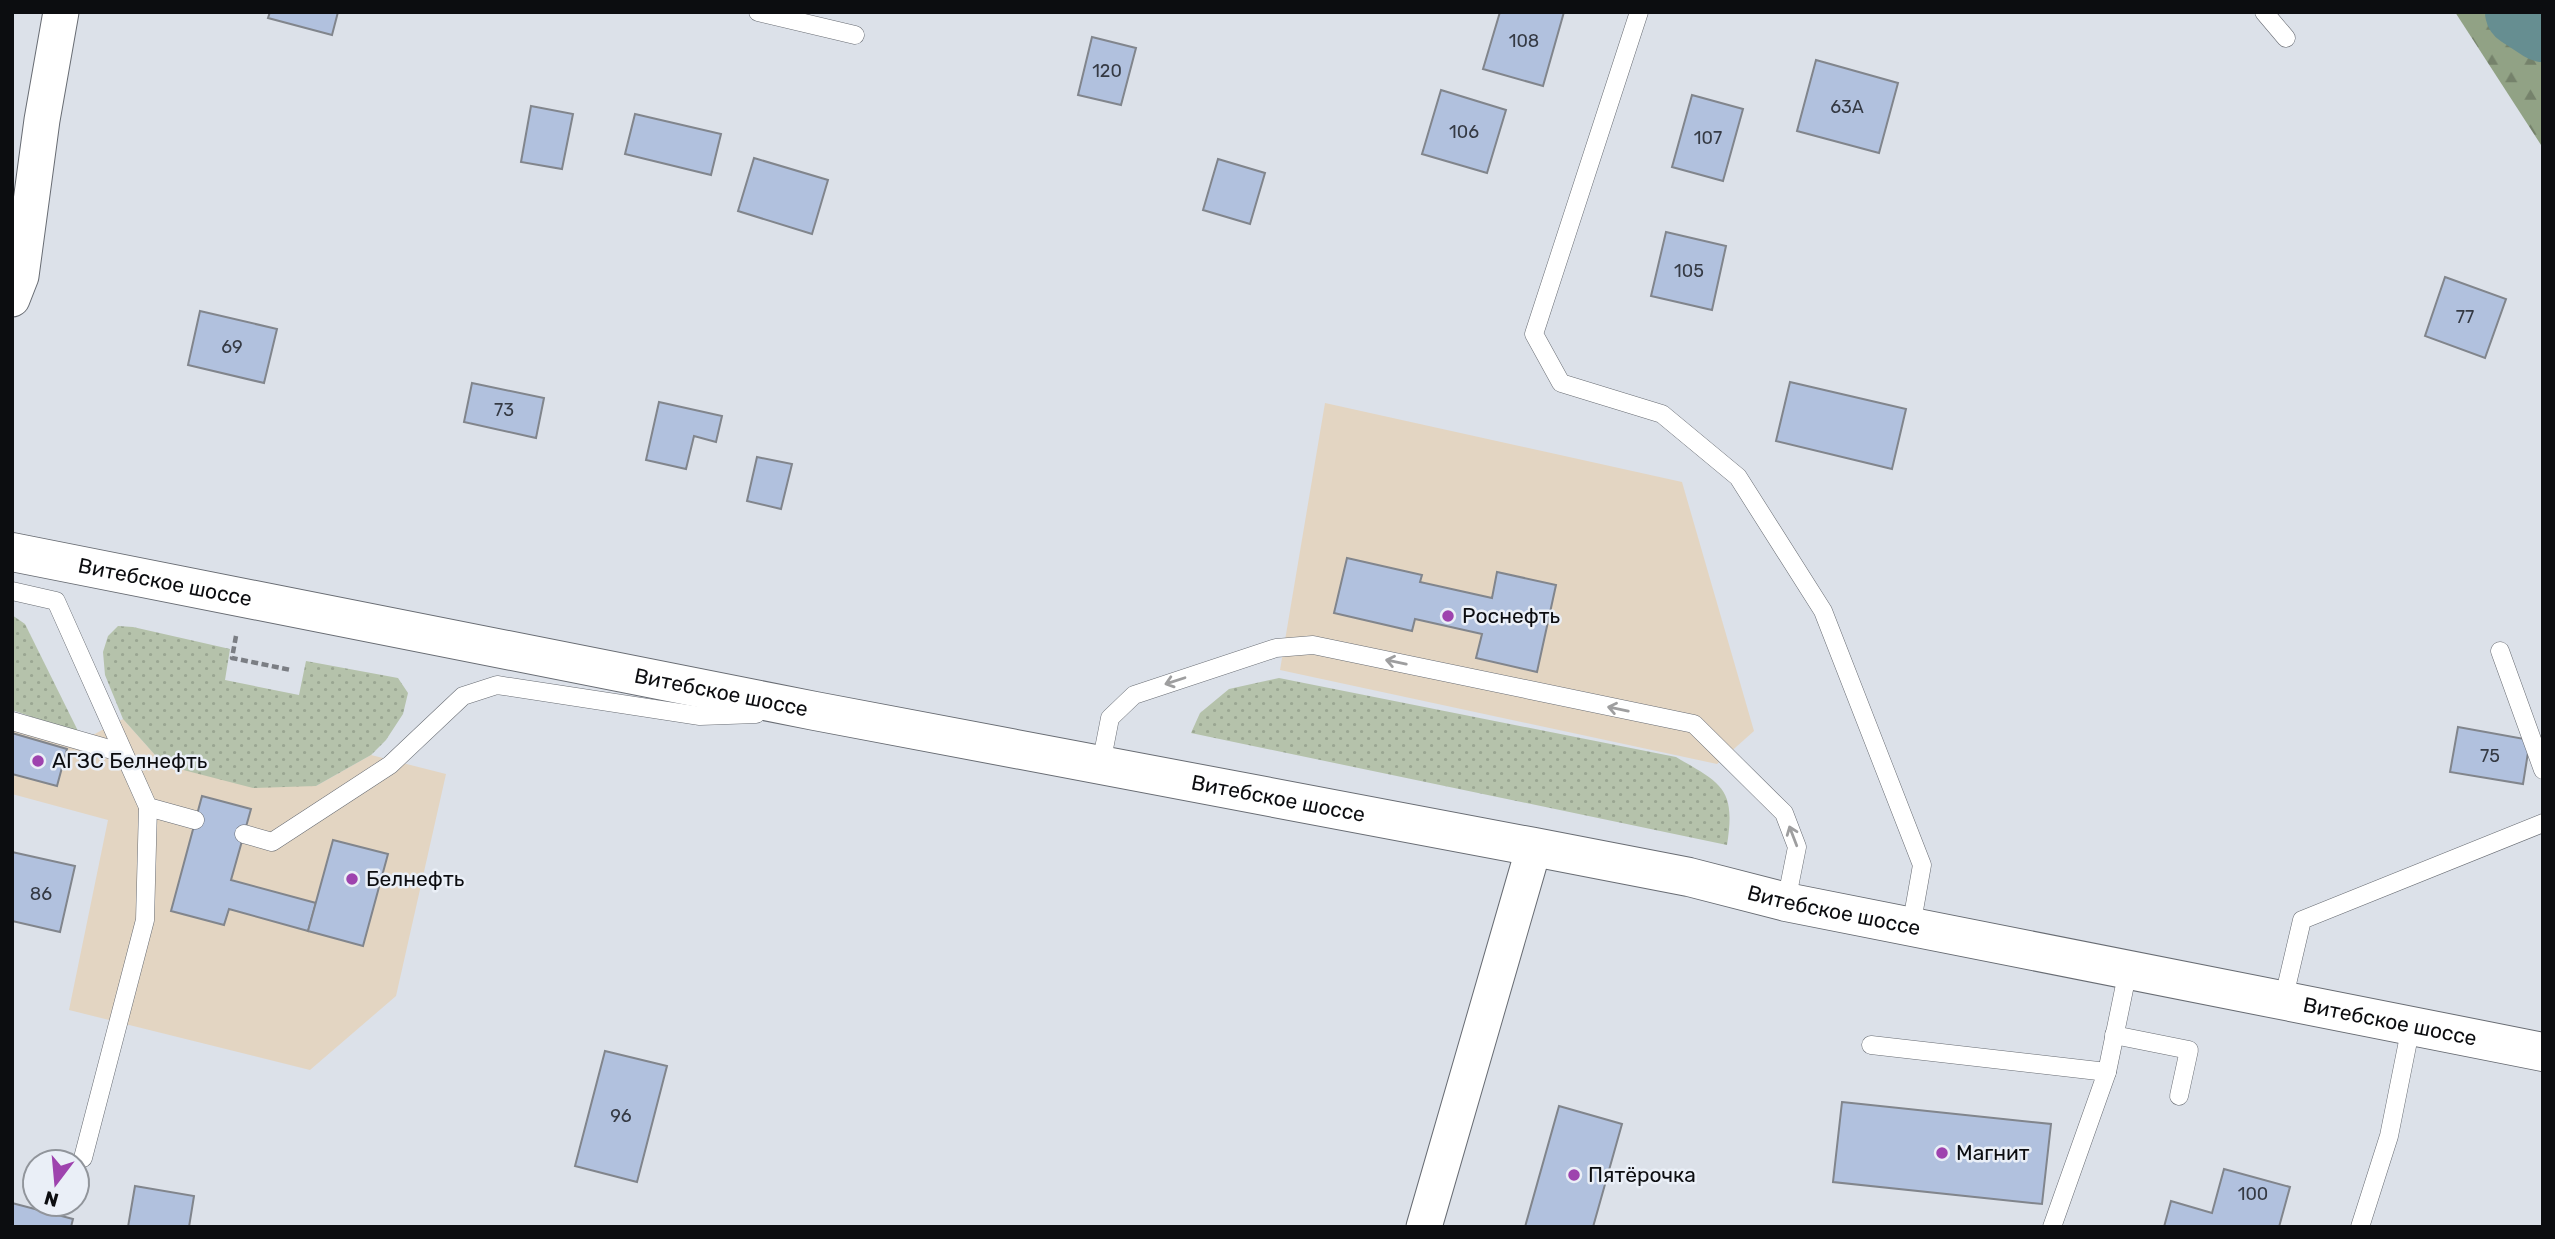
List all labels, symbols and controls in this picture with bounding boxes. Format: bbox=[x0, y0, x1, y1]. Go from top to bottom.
house number: 108 bbox=[1509, 30, 1539, 52]
house number: 120 bbox=[1092, 60, 1122, 82]
house number: 63А bbox=[1830, 96, 1864, 118]
house number: 106 bbox=[1449, 121, 1479, 143]
house number: 107 bbox=[1694, 127, 1722, 149]
house number: 105 bbox=[1674, 260, 1704, 282]
house number: 77 bbox=[2456, 306, 2474, 328]
house number: 69 bbox=[221, 336, 243, 358]
house number: 73 bbox=[494, 399, 514, 421]
street label: Витебское шоссе bbox=[76, 552, 254, 611]
place label: Роснефть bbox=[1462, 603, 1560, 628]
marker: Роснефть bbox=[1440, 608, 1456, 624]
one-way arrow bbox=[1385, 655, 1408, 669]
street label: Витебское шоссе bbox=[632, 663, 810, 721]
one-way arrow bbox=[1165, 676, 1187, 689]
one-way arrow bbox=[1607, 701, 1630, 715]
house number: 75 bbox=[2480, 745, 2500, 767]
place label: АГЗС Белнефть bbox=[52, 748, 207, 773]
marker: АГЗС Белнефть bbox=[30, 753, 46, 769]
street label: Витебское шоссе bbox=[1189, 769, 1367, 827]
one-way arrow bbox=[1785, 825, 1798, 847]
place label: Белнефть bbox=[366, 866, 464, 891]
marker: Белнефть bbox=[344, 871, 360, 887]
street label: Витебское шоссе bbox=[1745, 880, 1923, 940]
house number: 86 bbox=[30, 883, 52, 905]
street label: Витебское шоссе bbox=[2301, 992, 2479, 1051]
house number: 96 bbox=[610, 1105, 632, 1127]
place label: Магнит bbox=[1956, 1140, 2030, 1165]
marker: Магнит bbox=[1934, 1145, 1950, 1161]
north arrow bbox=[21, 1148, 91, 1218]
place label: Пятёрочка bbox=[1588, 1162, 1696, 1187]
marker: Пятёрочка bbox=[1566, 1167, 1582, 1183]
house number: 100 bbox=[2238, 1183, 2268, 1205]
text: N bbox=[42, 1186, 61, 1212]

